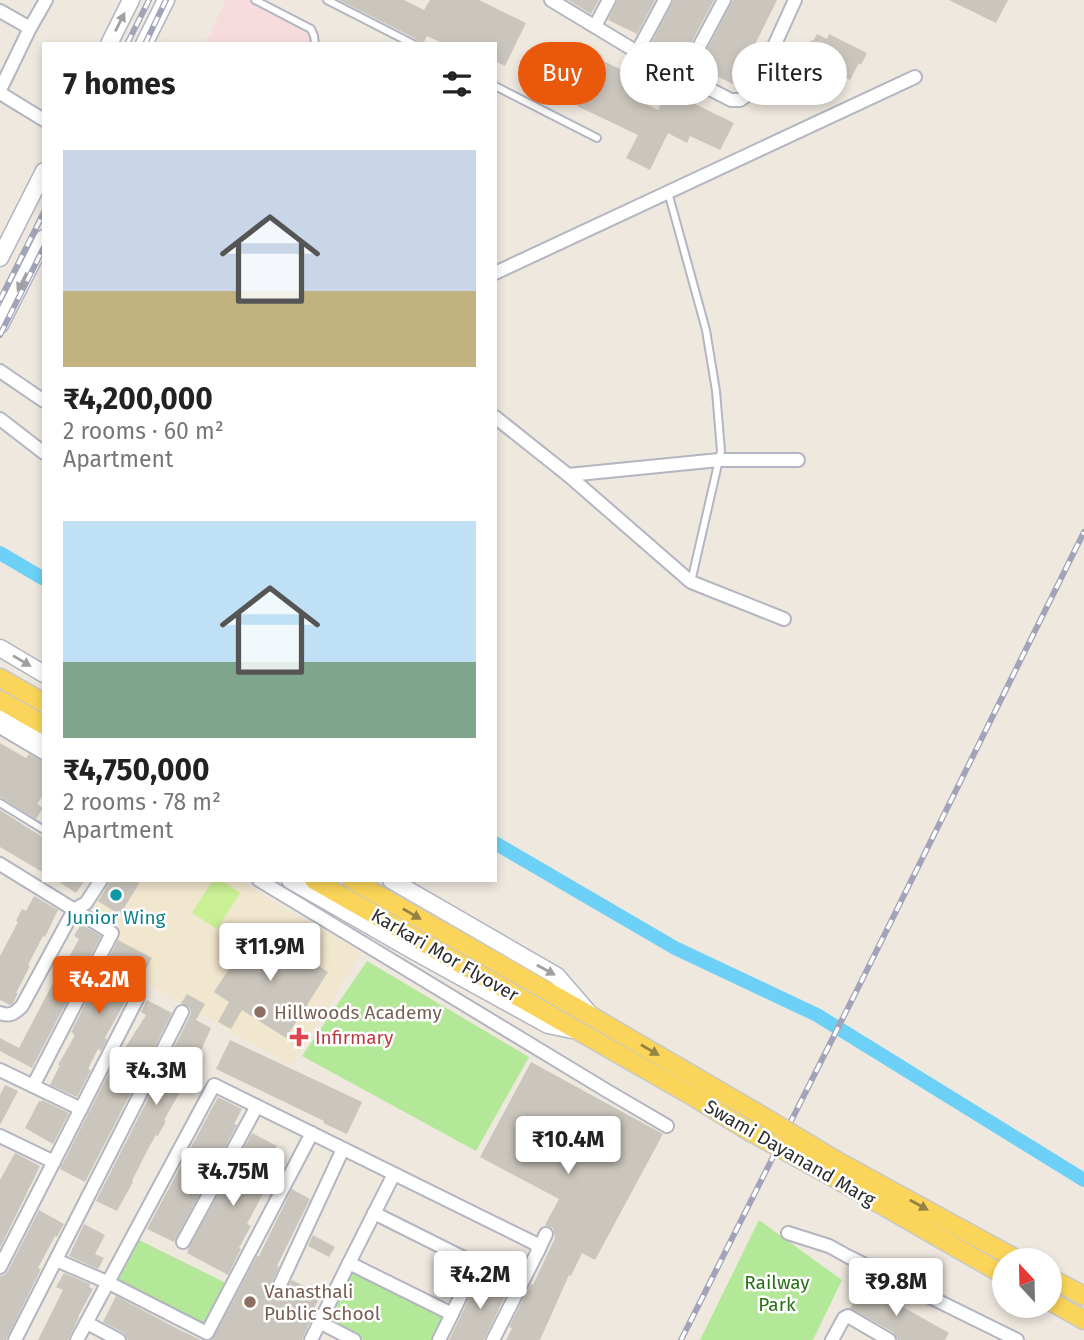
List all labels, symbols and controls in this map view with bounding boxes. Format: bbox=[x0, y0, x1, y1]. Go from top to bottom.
one-way arrow bbox=[114, 12, 125, 32]
chip: Buy bbox=[518, 42, 606, 105]
chip: Rent bbox=[620, 42, 718, 105]
chip: Filters bbox=[732, 42, 847, 105]
icon: filters bbox=[438, 65, 476, 103]
text: 7 homes bbox=[63, 66, 175, 102]
icon: home bbox=[207, 196, 333, 322]
one-way arrow bbox=[16, 272, 28, 292]
text: ₹4,200,000 bbox=[63, 381, 213, 417]
text: 2 rooms · 60 m² bbox=[63, 417, 224, 445]
text: Apartment bbox=[63, 445, 173, 473]
icon: home bbox=[207, 567, 333, 693]
one-way arrow bbox=[12, 654, 31, 667]
text: ₹4,750,000 bbox=[63, 752, 210, 788]
text: 2 rooms · 78 m² bbox=[63, 788, 221, 816]
text: Apartment bbox=[63, 816, 173, 844]
marker: Junior Wing bbox=[108, 887, 124, 903]
street label: Karkari Mor Flyover bbox=[367, 903, 523, 1007]
place label: Junior Wing bbox=[67, 906, 166, 929]
one-way arrow bbox=[402, 908, 421, 920]
pin: ₹11.9M bbox=[213, 923, 327, 983]
text: ₹11.9M bbox=[235, 932, 305, 960]
pin: ₹4.2M bbox=[50, 956, 148, 1016]
one-way arrow bbox=[536, 964, 555, 976]
text: ₹4.2M bbox=[69, 965, 129, 993]
place label: Hillwoods Academy bbox=[274, 1001, 442, 1024]
marker: Hillwoods Academy bbox=[252, 1004, 268, 1020]
place label: Infirmary bbox=[315, 1026, 394, 1049]
marker: Infirmary bbox=[289, 1027, 309, 1047]
one-way arrow bbox=[640, 1044, 660, 1056]
pin: ₹4.3M bbox=[107, 1048, 205, 1107]
text: ₹4.3M bbox=[126, 1056, 186, 1084]
street label: Swami Dayanand Marg bbox=[701, 1095, 880, 1211]
pin: ₹10.4M bbox=[511, 1116, 625, 1176]
text: ₹10.4M bbox=[532, 1125, 604, 1153]
pin: ₹4.75M bbox=[176, 1148, 290, 1208]
text: ₹4.75M bbox=[197, 1157, 269, 1185]
one-way arrow bbox=[909, 1199, 929, 1211]
north arrow bbox=[992, 1248, 1062, 1318]
map controls bbox=[992, 1248, 1062, 1318]
pin: ₹4.2M bbox=[431, 1252, 529, 1311]
pin: ₹9.8M bbox=[847, 1258, 945, 1318]
text: ₹4.2M bbox=[450, 1260, 510, 1288]
text: ₹9.8M bbox=[865, 1267, 927, 1295]
park label: Railway Park bbox=[744, 1271, 810, 1316]
place label: Vanasthali Public School bbox=[264, 1280, 381, 1325]
marker: Vanasthali Public School bbox=[242, 1294, 258, 1310]

